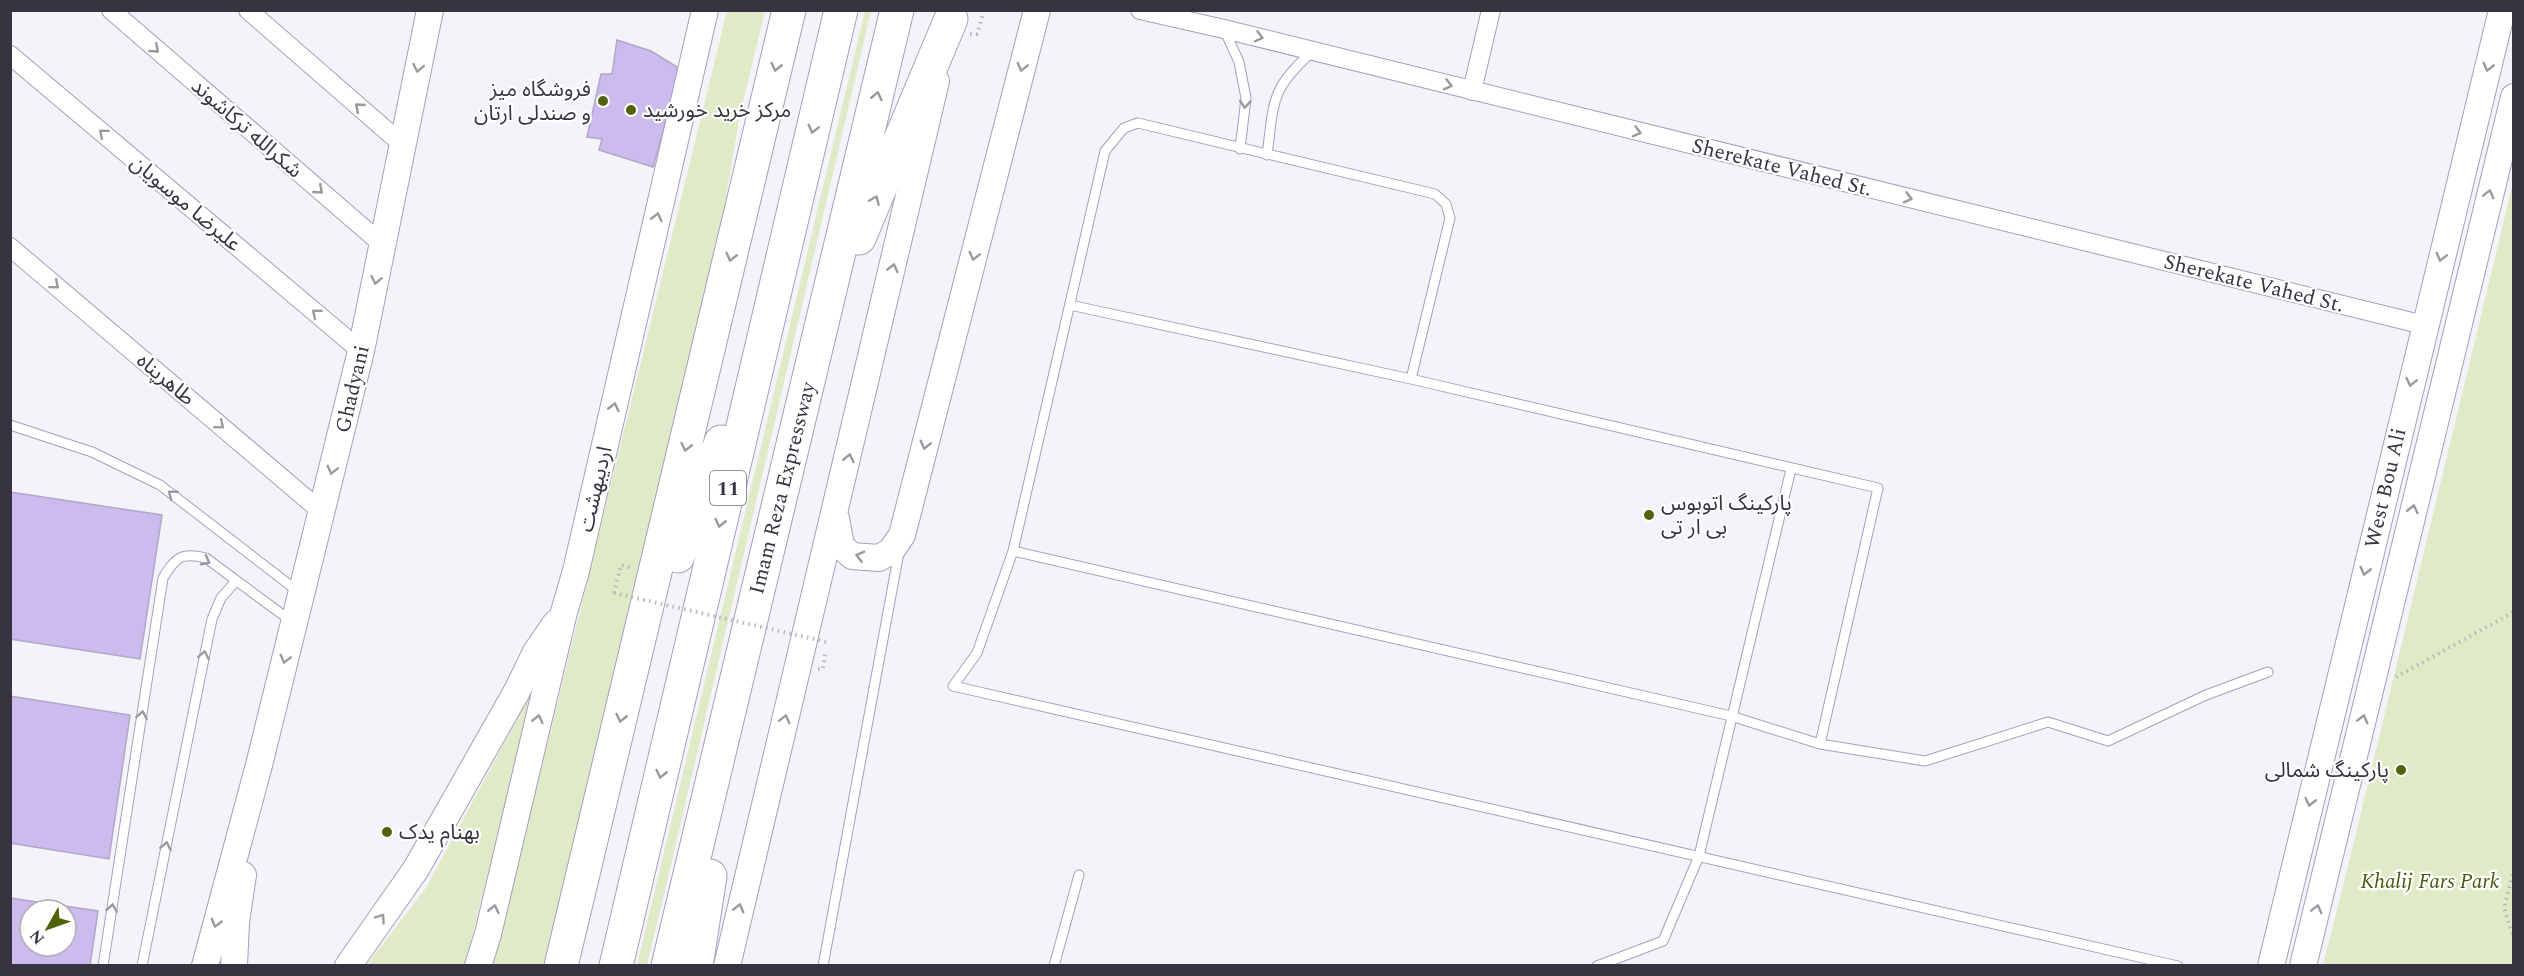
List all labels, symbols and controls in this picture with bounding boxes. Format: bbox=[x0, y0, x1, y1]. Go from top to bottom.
one-way arrow bbox=[1253, 30, 1263, 43]
one-way arrow bbox=[148, 42, 159, 53]
one-way arrow bbox=[770, 62, 783, 72]
one-way arrow bbox=[1017, 62, 1030, 72]
one-way arrow bbox=[2482, 62, 2495, 72]
one-way arrow bbox=[413, 63, 426, 73]
street label: شکرالله ترکاشوند bbox=[183, 71, 309, 186]
place label: فروشگاه میز و صندلی ارتان bbox=[474, 74, 591, 130]
one-way arrow bbox=[1442, 78, 1453, 90]
one-way arrow bbox=[869, 91, 882, 101]
marker: فروشگاه میز و صندلی ارتان bbox=[596, 94, 610, 108]
place label: مرکز خرید خورشید bbox=[643, 95, 791, 127]
one-way arrow bbox=[1239, 100, 1252, 109]
one-way arrow bbox=[355, 103, 366, 114]
marker: مرکز خرید خورشید bbox=[624, 103, 638, 117]
one-way arrow bbox=[807, 123, 820, 133]
one-way arrow bbox=[1632, 124, 1642, 137]
one-way arrow bbox=[99, 129, 110, 140]
street label: Sherekate Vahed St. bbox=[1688, 130, 1875, 206]
street label: علیرضا موسویان bbox=[123, 148, 248, 260]
one-way arrow bbox=[312, 183, 323, 194]
one-way arrow bbox=[2482, 189, 2495, 199]
one-way arrow bbox=[1903, 191, 1913, 204]
one-way arrow bbox=[868, 195, 880, 206]
one-way arrow bbox=[650, 212, 663, 222]
street label: Sherekate Vahed St. bbox=[2160, 246, 2347, 322]
one-way arrow bbox=[969, 250, 981, 261]
one-way arrow bbox=[2436, 251, 2449, 261]
one-way arrow bbox=[725, 252, 738, 262]
one-way arrow bbox=[885, 263, 898, 273]
one-way arrow bbox=[370, 274, 383, 284]
one-way arrow bbox=[48, 278, 59, 289]
one-way arrow bbox=[312, 309, 323, 320]
street label: Ghadyani bbox=[327, 342, 379, 436]
street label: طاهرپناه bbox=[129, 346, 202, 414]
one-way arrow bbox=[2405, 376, 2418, 386]
street label: Imam Reza Expressway bbox=[741, 378, 825, 598]
one-way arrow bbox=[606, 402, 619, 412]
one-way arrow bbox=[213, 418, 224, 429]
street label: West Bou Ali bbox=[2357, 425, 2415, 552]
one-way arrow bbox=[920, 440, 933, 450]
one-way arrow bbox=[680, 442, 693, 452]
street label: اردیبهشت bbox=[571, 443, 621, 535]
one-way arrow bbox=[841, 453, 854, 463]
one-way arrow bbox=[327, 464, 340, 474]
road number: 11 bbox=[710, 471, 746, 505]
place label: پارکینگ اتوبوس بی ار تی bbox=[1661, 488, 1792, 544]
one-way arrow bbox=[168, 491, 179, 502]
one-way arrow bbox=[2405, 504, 2418, 514]
marker: پارکینگ اتوبوس بی ار تی bbox=[1642, 508, 1656, 522]
one-way arrow bbox=[714, 517, 727, 527]
one-way arrow bbox=[855, 550, 865, 563]
one-way arrow bbox=[200, 554, 210, 565]
one-way arrow bbox=[2360, 566, 2373, 576]
one-way arrow bbox=[197, 650, 210, 660]
one-way arrow bbox=[279, 654, 292, 664]
one-way arrow bbox=[135, 710, 147, 720]
one-way arrow bbox=[616, 713, 629, 723]
one-way arrow bbox=[531, 714, 544, 724]
one-way arrow bbox=[778, 714, 791, 724]
one-way arrow bbox=[2355, 714, 2368, 724]
place label: پارکینگ شمالی bbox=[2265, 755, 2389, 787]
marker: پارکینگ شمالی bbox=[2394, 763, 2408, 777]
one-way arrow bbox=[655, 769, 668, 779]
one-way arrow bbox=[2305, 797, 2318, 807]
place label: بهنام یدک bbox=[399, 817, 480, 849]
marker: بهنام یدک bbox=[380, 825, 394, 839]
one-way arrow bbox=[159, 842, 172, 852]
park label: Khalij Fars Park bbox=[2360, 866, 2500, 898]
north arrow bbox=[18, 898, 78, 958]
one-way arrow bbox=[105, 903, 117, 912]
one-way arrow bbox=[487, 904, 500, 914]
one-way arrow bbox=[732, 904, 745, 914]
one-way arrow bbox=[2310, 904, 2323, 914]
one-way arrow bbox=[374, 913, 385, 924]
one-way arrow bbox=[211, 917, 223, 928]
text: N bbox=[24, 924, 51, 950]

